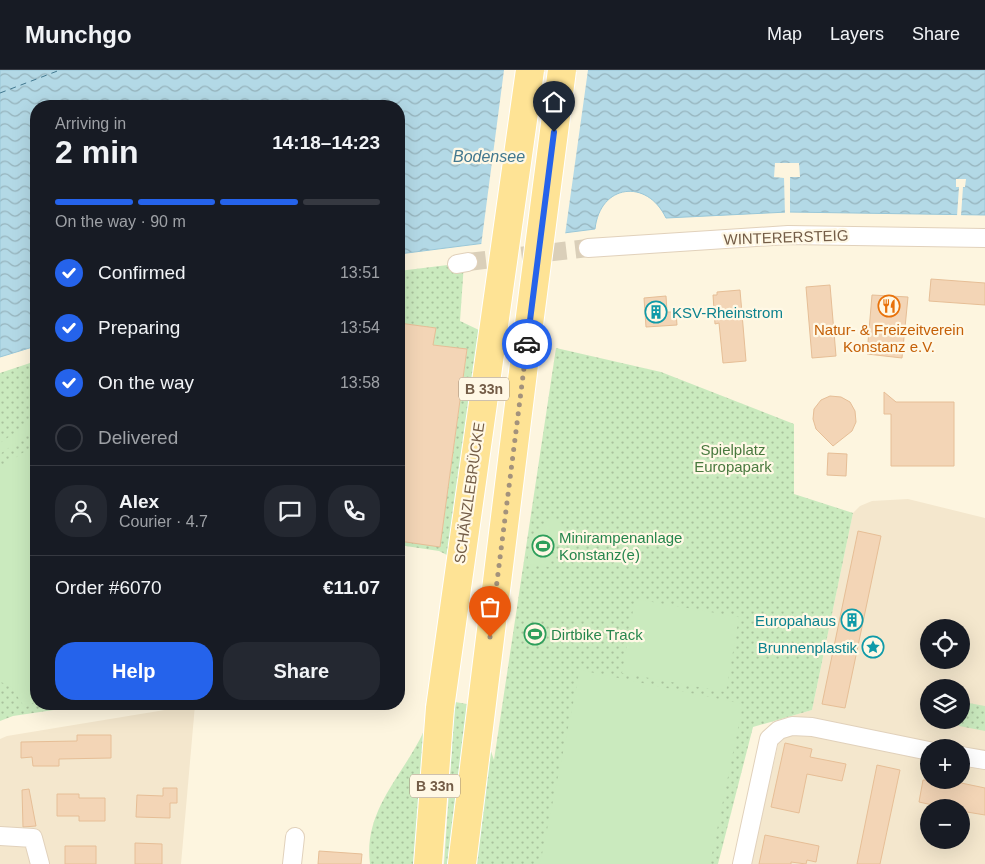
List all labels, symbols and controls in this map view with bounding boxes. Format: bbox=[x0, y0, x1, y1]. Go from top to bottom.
text: Munchgo bbox=[25, 21, 132, 48]
text: Map bbox=[767, 24, 802, 44]
text: Layers bbox=[830, 24, 884, 44]
text: Share bbox=[912, 24, 960, 44]
pin bbox=[533, 81, 575, 132]
icon: home bbox=[540, 88, 568, 116]
text: Arriving in bbox=[55, 115, 126, 132]
text: 14:18–14:23 bbox=[272, 132, 380, 153]
text: 2 min bbox=[55, 134, 139, 170]
water label: Bodensee bbox=[453, 148, 525, 165]
text: On the way · 90 m bbox=[55, 213, 186, 230]
street label: WINTERERSTEIG bbox=[723, 226, 849, 248]
icon: check bbox=[55, 259, 83, 287]
text: Confirmed bbox=[98, 262, 186, 283]
text: 13:51 bbox=[340, 264, 380, 281]
restaurant icon: Natur- & Freizeitverein Konstanz e.V. bbox=[877, 294, 901, 318]
building icon: KSV-Rheinstrom bbox=[644, 300, 668, 324]
place label: KSV-Rheinstrom bbox=[672, 304, 783, 321]
icon: check bbox=[55, 314, 83, 342]
text: Preparing bbox=[98, 317, 180, 338]
text: 13:54 bbox=[340, 319, 380, 336]
courier bbox=[502, 319, 552, 369]
place label: Natur- & Freizeitverein Konstanz e.V. bbox=[814, 321, 964, 355]
icon: car bbox=[513, 330, 541, 358]
icon: check bbox=[55, 369, 83, 397]
text: On the way bbox=[98, 372, 194, 393]
text: 13:58 bbox=[340, 374, 380, 391]
road number: B 33n bbox=[459, 378, 509, 400]
street label: SCHÄNZLEBRÜCKE bbox=[451, 421, 487, 565]
text: Delivered bbox=[98, 427, 178, 448]
park label: Spielplatz Europapark bbox=[694, 441, 772, 475]
button: person bbox=[55, 485, 107, 537]
button: chat bbox=[264, 485, 316, 537]
button: phone bbox=[328, 485, 380, 537]
text: Alex bbox=[119, 491, 159, 512]
text: Courier · 4.7 bbox=[119, 513, 208, 530]
place label: Minirampenanlage Konstanz(e) bbox=[559, 529, 682, 563]
sports icon: Minirampenanlage Konstanz(e) bbox=[531, 534, 555, 558]
text: Order #6070 bbox=[55, 577, 162, 598]
text: €11.07 bbox=[323, 577, 380, 598]
pin bbox=[469, 586, 511, 637]
icon: bag bbox=[476, 593, 504, 621]
building icon: Europahaus bbox=[840, 608, 864, 632]
place label: Europahaus bbox=[755, 612, 836, 629]
map controls bbox=[920, 619, 970, 849]
button: locate bbox=[920, 619, 970, 669]
sports icon: Dirtbike Track bbox=[523, 622, 547, 646]
place label: Dirtbike Track bbox=[551, 626, 643, 643]
place icon: Brunnenplastik bbox=[861, 635, 885, 659]
place label: Brunnenplastik bbox=[758, 639, 857, 656]
button: Help bbox=[55, 642, 213, 700]
button: Share bbox=[223, 642, 380, 700]
button: layers bbox=[920, 679, 970, 729]
button: + bbox=[920, 739, 970, 789]
road number: B 33n bbox=[410, 774, 460, 798]
button: − bbox=[920, 799, 970, 849]

